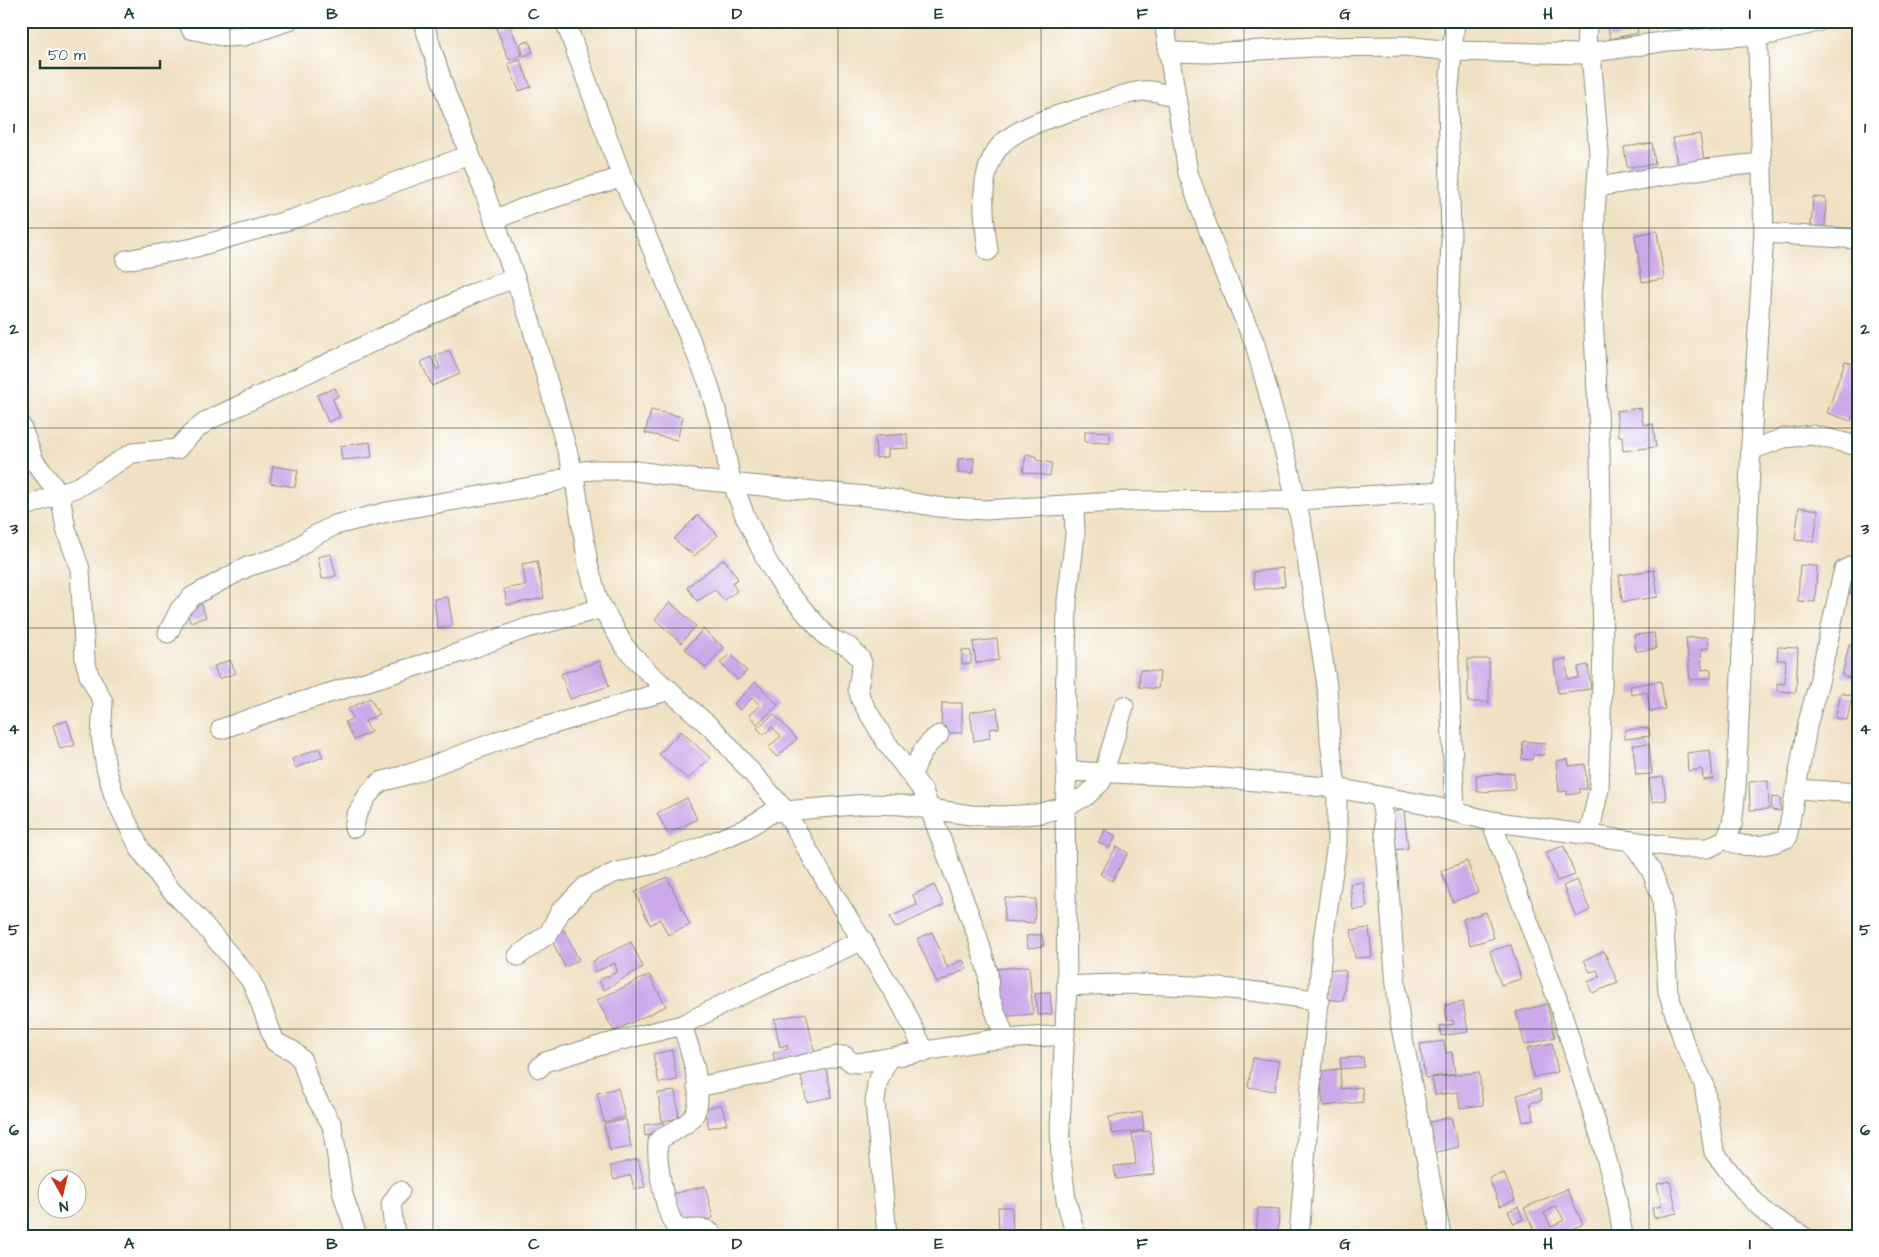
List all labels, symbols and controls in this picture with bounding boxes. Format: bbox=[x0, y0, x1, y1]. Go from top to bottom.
text: A bbox=[124, 3, 135, 25]
text: B bbox=[326, 3, 338, 25]
text: C bbox=[528, 3, 540, 25]
text: D bbox=[732, 3, 743, 25]
text: E bbox=[934, 3, 944, 25]
text: F bbox=[1136, 3, 1148, 25]
text: G bbox=[1339, 3, 1351, 25]
text: H bbox=[1543, 3, 1553, 25]
text: I bbox=[1749, 3, 1751, 25]
scale bar bbox=[40, 38, 160, 70]
text: 50 m bbox=[48, 45, 86, 66]
text: 1 bbox=[13, 117, 16, 139]
text: 1 bbox=[1864, 117, 1867, 139]
text: 2 bbox=[8, 318, 19, 340]
text: 2 bbox=[1859, 318, 1870, 340]
text: 3 bbox=[9, 518, 19, 540]
text: 3 bbox=[1860, 518, 1870, 540]
text: 4 bbox=[9, 718, 20, 740]
text: 4 bbox=[1860, 718, 1871, 740]
text: 5 bbox=[8, 919, 20, 941]
text: 5 bbox=[1859, 919, 1871, 941]
text: 6 bbox=[9, 1119, 19, 1141]
text: 6 bbox=[1860, 1119, 1870, 1141]
north arrow bbox=[38, 1170, 88, 1220]
text: N bbox=[58, 1195, 69, 1216]
text: A bbox=[124, 1233, 135, 1255]
text: B bbox=[326, 1233, 338, 1255]
text: C bbox=[528, 1233, 540, 1255]
text: D bbox=[732, 1233, 743, 1255]
text: E bbox=[934, 1233, 944, 1255]
text: F bbox=[1136, 1233, 1148, 1255]
text: G bbox=[1339, 1233, 1351, 1255]
text: H bbox=[1543, 1233, 1553, 1255]
text: I bbox=[1749, 1233, 1751, 1255]

